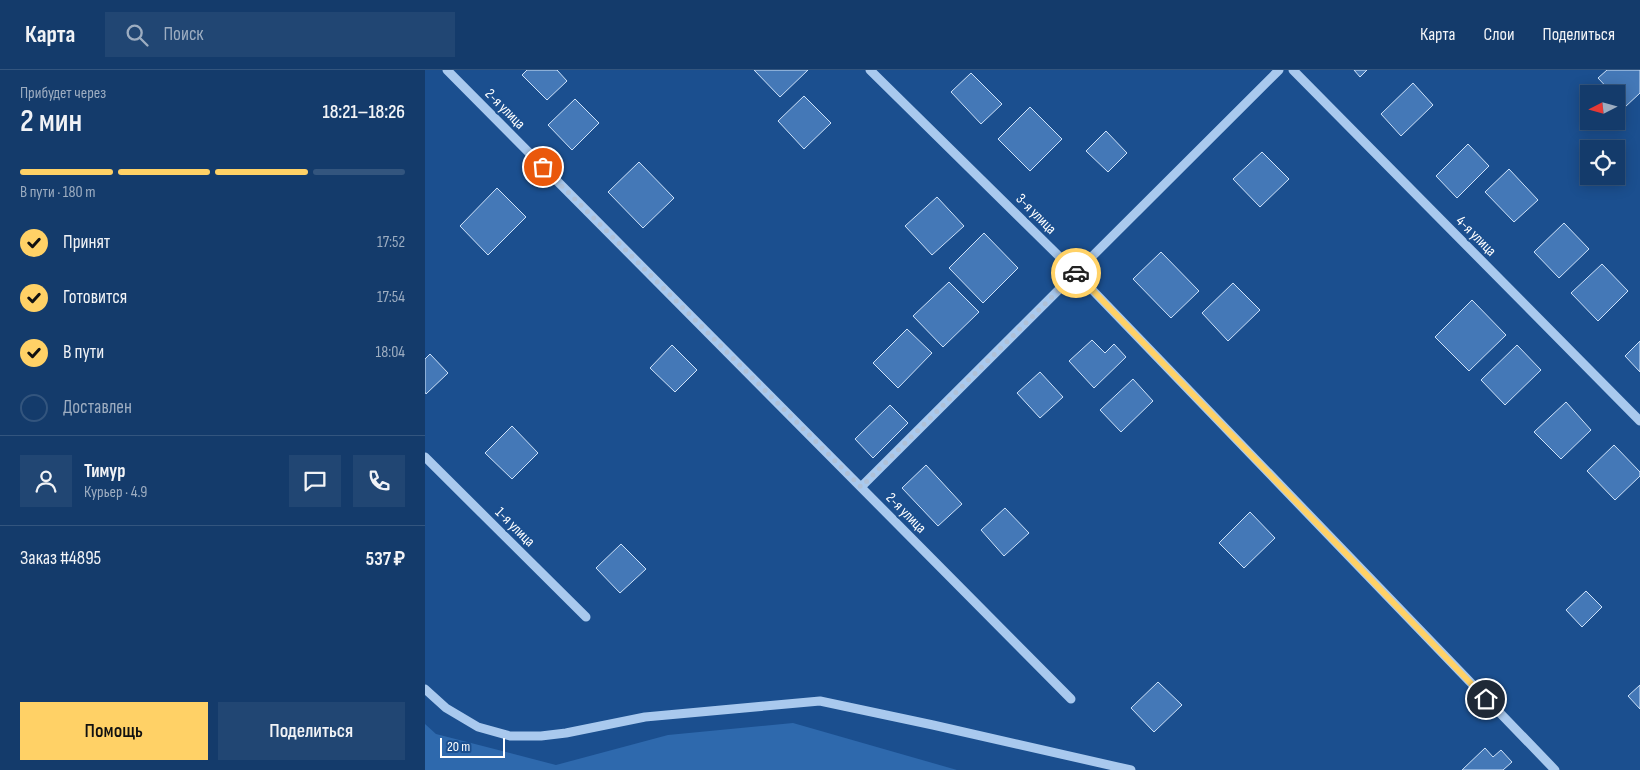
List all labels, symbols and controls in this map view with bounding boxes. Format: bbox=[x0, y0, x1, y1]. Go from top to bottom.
search box bbox=[105, 12, 455, 57]
text: Карта bbox=[25, 20, 75, 49]
icon: search bbox=[123, 21, 151, 49]
text: Поиск bbox=[163, 23, 204, 46]
text: Карта bbox=[1420, 24, 1456, 45]
text: Слои bbox=[1484, 24, 1515, 45]
text: Поделиться bbox=[1543, 24, 1615, 45]
text: Прибудет через bbox=[20, 84, 106, 103]
street label: 2-я улица bbox=[481, 85, 529, 133]
north arrow bbox=[1580, 85, 1625, 130]
map controls bbox=[1580, 85, 1625, 185]
text: 18:21–18:26 bbox=[323, 101, 405, 124]
text: 2 мин bbox=[20, 102, 82, 141]
button: locate bbox=[1580, 140, 1625, 185]
pin bbox=[522, 146, 564, 188]
icon: bag bbox=[529, 153, 557, 181]
text: В пути · 180 m bbox=[20, 183, 95, 202]
street label: 3-я улица bbox=[1012, 190, 1060, 238]
street label: 4-я улица bbox=[1452, 212, 1500, 260]
icon: check bbox=[20, 229, 48, 257]
text: Принят bbox=[63, 231, 110, 254]
text: 17:52 bbox=[377, 233, 405, 252]
courier bbox=[1051, 248, 1101, 298]
icon: car bbox=[1062, 259, 1090, 287]
icon: check bbox=[20, 284, 48, 312]
text: Готовится bbox=[63, 286, 127, 309]
text: 17:54 bbox=[377, 288, 405, 307]
icon: check bbox=[20, 339, 48, 367]
text: В пути bbox=[63, 341, 104, 364]
text: 18:04 bbox=[376, 343, 405, 362]
text: Доставлен bbox=[63, 396, 132, 419]
button: person bbox=[20, 455, 72, 507]
button: chat bbox=[289, 455, 341, 507]
button: phone bbox=[353, 455, 405, 507]
text: Тимур bbox=[84, 460, 125, 483]
text: Курьер · 4.9 bbox=[84, 483, 147, 502]
street label: 2-я улица bbox=[882, 489, 930, 537]
street label: 1-я улица bbox=[491, 503, 539, 551]
text: Заказ #4895 bbox=[20, 547, 101, 570]
text: 537 ₽ bbox=[366, 548, 405, 571]
pin bbox=[1465, 678, 1507, 720]
icon: home bbox=[1472, 685, 1500, 713]
button: Помощь bbox=[20, 702, 208, 760]
button: Поделиться bbox=[218, 702, 405, 760]
scale bar bbox=[440, 735, 505, 758]
text: 20 m bbox=[447, 738, 470, 755]

